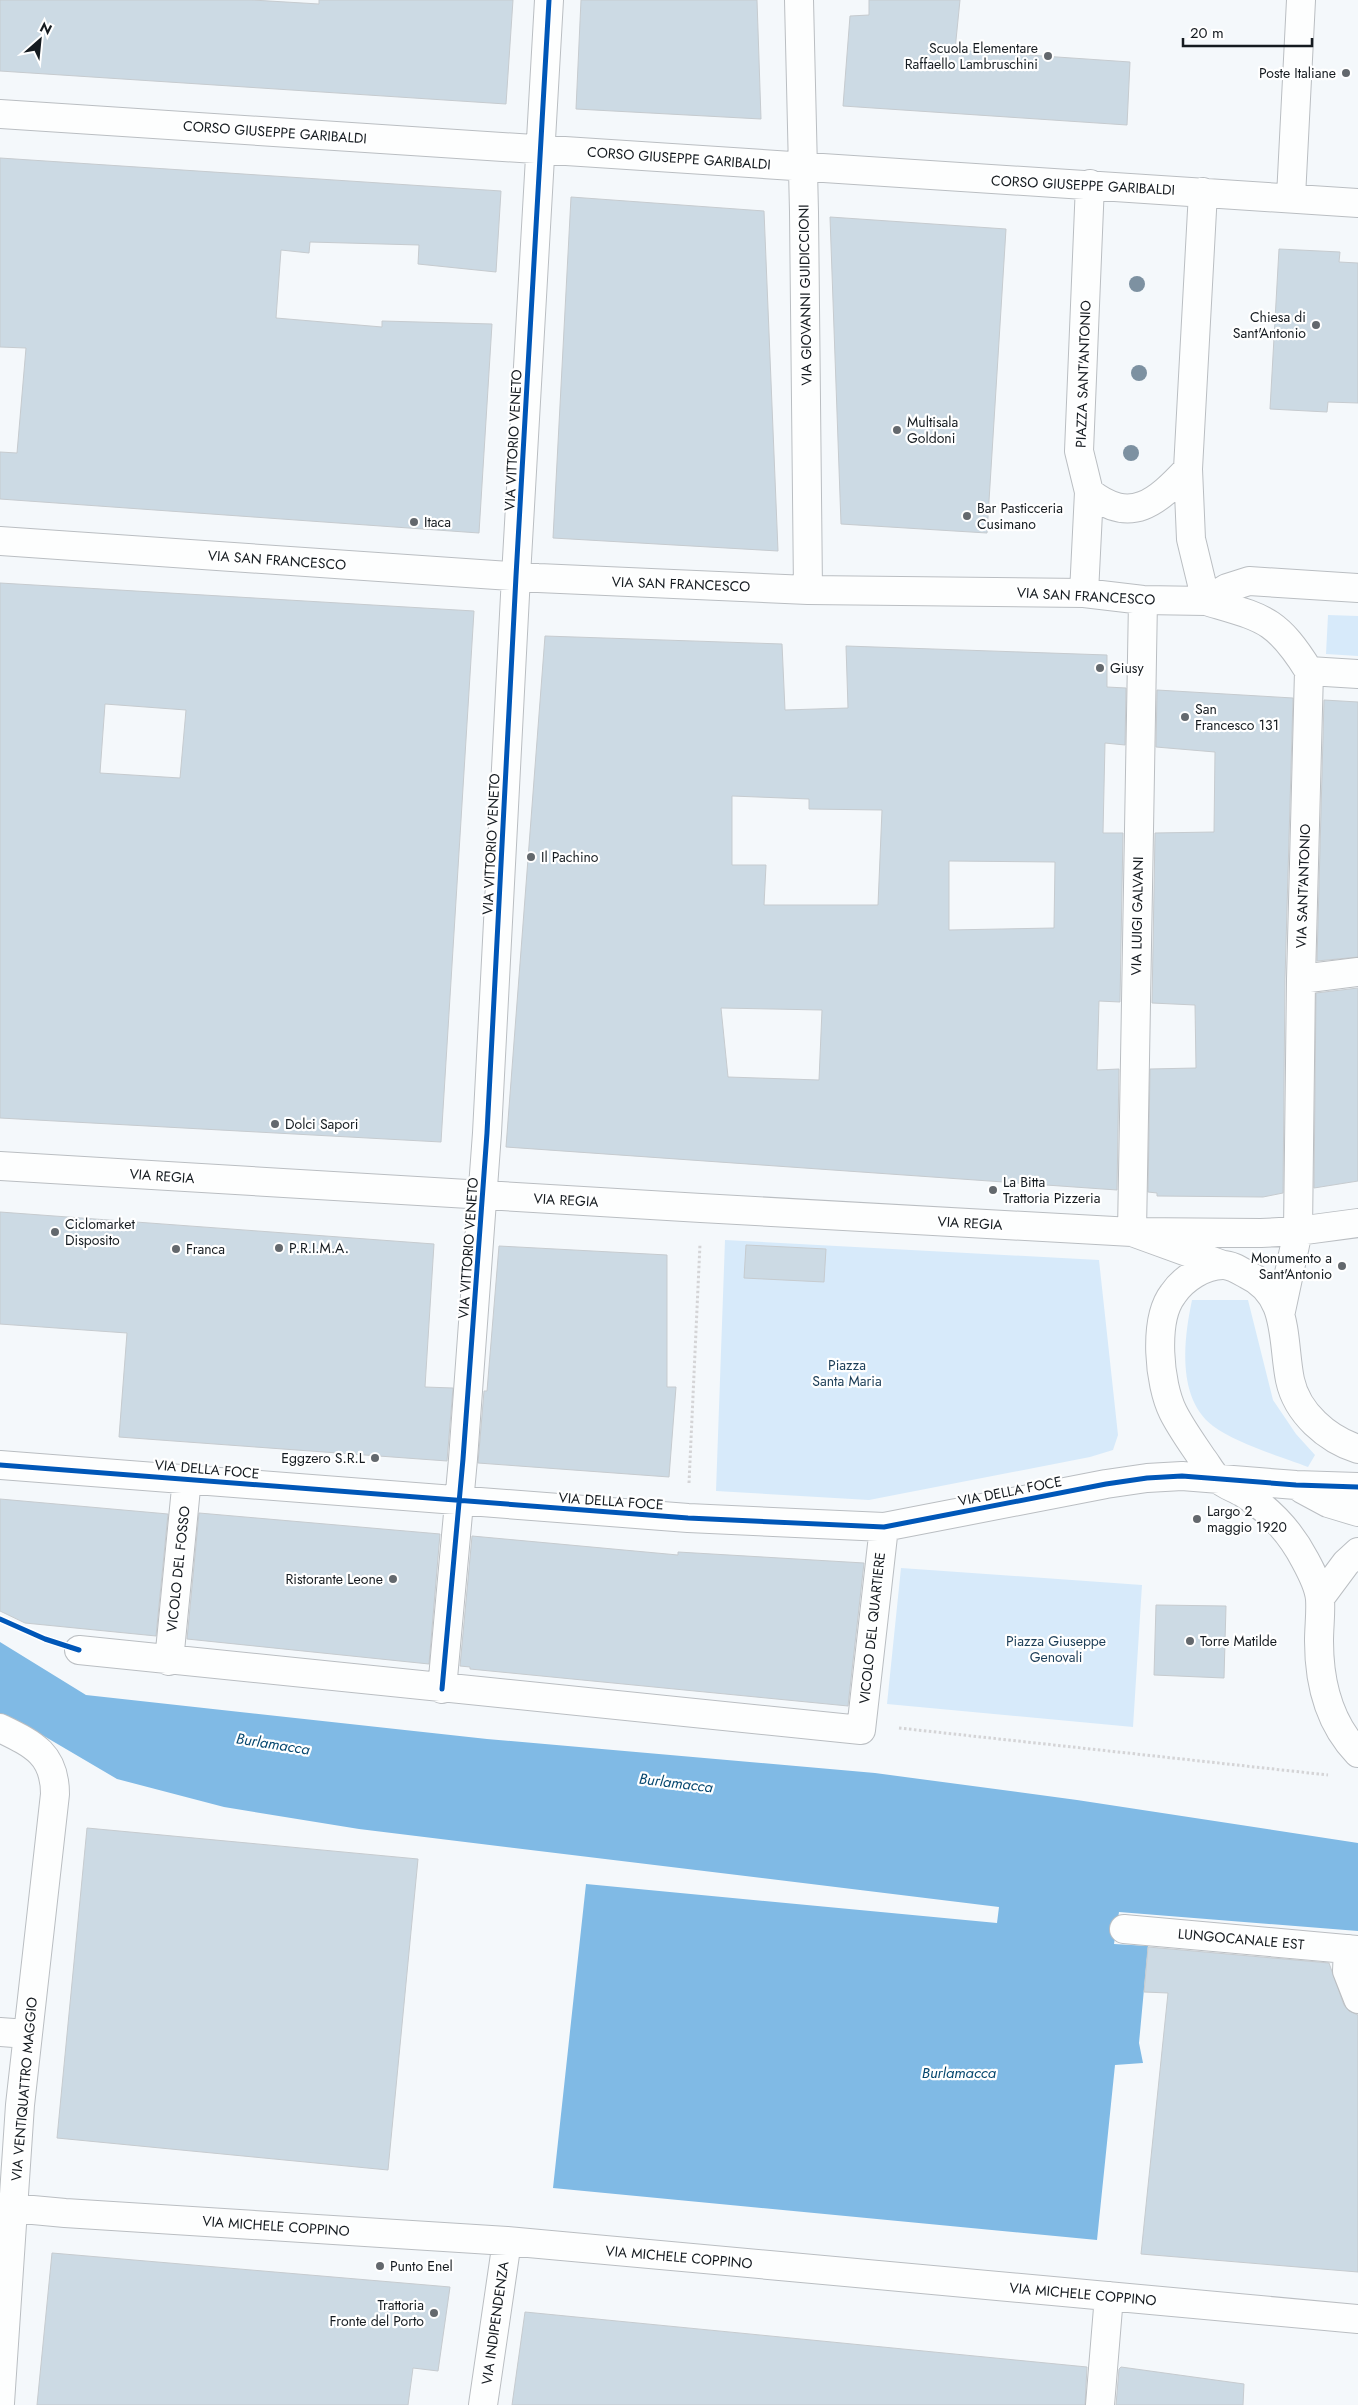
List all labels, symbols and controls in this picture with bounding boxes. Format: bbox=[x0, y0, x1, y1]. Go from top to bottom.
north arrow bbox=[15, 15, 65, 65]
scale bar bbox=[1183, 15, 1312, 47]
text: N bbox=[36, 17, 55, 40]
text: 20 m bbox=[1190, 22, 1224, 44]
place label: Scuola Elementare Raffaello Lambruschini bbox=[905, 38, 1038, 74]
marker: Scuola Elementare Raffaello Lambruschini bbox=[1042, 50, 1054, 62]
place label: Poste Italiane bbox=[1259, 63, 1336, 83]
marker: Poste Italiane bbox=[1340, 67, 1352, 79]
street label: CORSO GIUSEPPE GARIBALDI bbox=[182, 116, 368, 148]
street label: CORSO GIUSEPPE GARIBALDI bbox=[586, 142, 772, 174]
street label: CORSO GIUSEPPE GARIBALDI bbox=[991, 170, 1175, 200]
street label: VIA GIOVANNI GUIDICCIONI bbox=[793, 204, 817, 386]
street label: PIAZZA SANT'ANTONIO bbox=[1070, 300, 1096, 448]
place label: Chiesa di Sant'Antonio bbox=[1233, 307, 1306, 343]
marker: Chiesa di Sant'Antonio bbox=[1310, 319, 1322, 331]
street label: VIA VITTORIO VENETO bbox=[499, 369, 527, 511]
place label: Multisala Goldoni bbox=[907, 412, 958, 448]
marker: Multisala Goldoni bbox=[891, 424, 903, 436]
place label: Bar Pasticceria Cusimano bbox=[977, 498, 1063, 534]
marker: Bar Pasticceria Cusimano bbox=[961, 510, 973, 522]
place label: Itaca bbox=[424, 512, 451, 532]
marker: Itaca bbox=[408, 516, 420, 528]
street label: VIA SAN FRANCESCO bbox=[207, 545, 347, 575]
street label: VIA SAN FRANCESCO bbox=[611, 572, 751, 596]
street label: VIA SAN FRANCESCO bbox=[1016, 582, 1156, 610]
place label: Giusy bbox=[1110, 658, 1144, 678]
marker: Giusy bbox=[1094, 662, 1106, 674]
place label: San Francesco 131 bbox=[1195, 699, 1279, 735]
marker: San Francesco 131 bbox=[1179, 711, 1191, 723]
street label: VIA VITTORIO VENETO bbox=[477, 773, 505, 915]
street label: VIA SANT'ANTONIO bbox=[1291, 823, 1315, 949]
place label: Il Pachino bbox=[541, 847, 599, 867]
marker: Il Pachino bbox=[525, 851, 537, 863]
street label: VIA LUIGI GALVANI bbox=[1126, 856, 1148, 976]
place label: Dolci Sapori bbox=[285, 1114, 358, 1134]
marker: Dolci Sapori bbox=[269, 1118, 281, 1130]
street label: VIA REGIA bbox=[129, 1164, 196, 1188]
place label: La Bitta Trattoria Pizzeria bbox=[1003, 1172, 1100, 1208]
street label: VIA VITTORIO VENETO bbox=[453, 1177, 483, 1319]
marker: La Bitta Trattoria Pizzeria bbox=[987, 1184, 999, 1196]
street label: VIA REGIA bbox=[533, 1188, 600, 1212]
street label: VIA REGIA bbox=[937, 1211, 1004, 1235]
place label: Ciclomarket Disposito bbox=[65, 1214, 135, 1250]
marker: Ciclomarket Disposito bbox=[49, 1226, 61, 1238]
place label: P.R.I.M.A. bbox=[289, 1238, 349, 1258]
place label: Franca bbox=[186, 1239, 225, 1259]
marker: P.R.I.M.A. bbox=[273, 1242, 285, 1254]
marker: Franca bbox=[170, 1243, 182, 1255]
place label: Monumento a Sant'Antonio bbox=[1251, 1248, 1332, 1284]
marker: Monumento a Sant'Antonio bbox=[1336, 1260, 1348, 1272]
park label: Piazza Santa Maria bbox=[812, 1355, 882, 1391]
place label: Eggzero S.R.L bbox=[281, 1448, 366, 1468]
marker: Eggzero S.R.L bbox=[369, 1452, 381, 1464]
street label: VIA DELLA FOCE bbox=[154, 1454, 260, 1484]
street label: VIA DELLA FOCE bbox=[956, 1471, 1064, 1511]
street label: VIA DELLA FOCE bbox=[558, 1487, 664, 1515]
place label: Largo 2 maggio 1920 bbox=[1207, 1501, 1287, 1537]
street label: VICOLO DEL FOSSO bbox=[161, 1505, 195, 1633]
marker: Largo 2 maggio 1920 bbox=[1191, 1513, 1203, 1525]
street label: VICOLO DEL QUARTIERE bbox=[854, 1551, 890, 1705]
place label: Ristorante Leone bbox=[286, 1569, 383, 1589]
marker: Ristorante Leone bbox=[387, 1573, 399, 1585]
park label: Piazza Giuseppe Genovali bbox=[1006, 1631, 1106, 1667]
place label: Torre Matilde bbox=[1200, 1631, 1277, 1651]
marker: Torre Matilde bbox=[1184, 1635, 1196, 1647]
water label: Burlamacca bbox=[235, 1727, 312, 1761]
water label: Burlamacca bbox=[638, 1768, 715, 1799]
street label: LUNGOCANALE EST bbox=[1177, 1924, 1305, 1955]
street label: VIA VENTIQUATTRO MAGGIO bbox=[6, 1996, 42, 2182]
water label: Burlamacca bbox=[922, 2062, 997, 2084]
street label: VIA MICHELE COPPINO bbox=[202, 2211, 350, 2241]
street label: VIA MICHELE COPPINO bbox=[605, 2241, 753, 2273]
place label: Punto Enel bbox=[390, 2256, 453, 2276]
street label: VIA INDIPENDENZA bbox=[476, 2259, 514, 2386]
marker: Punto Enel bbox=[374, 2260, 386, 2272]
street label: VIA MICHELE COPPINO bbox=[1009, 2278, 1157, 2310]
place label: Trattoria Fronte del Porto bbox=[330, 2295, 424, 2331]
marker: Trattoria Fronte del Porto bbox=[428, 2307, 440, 2319]

